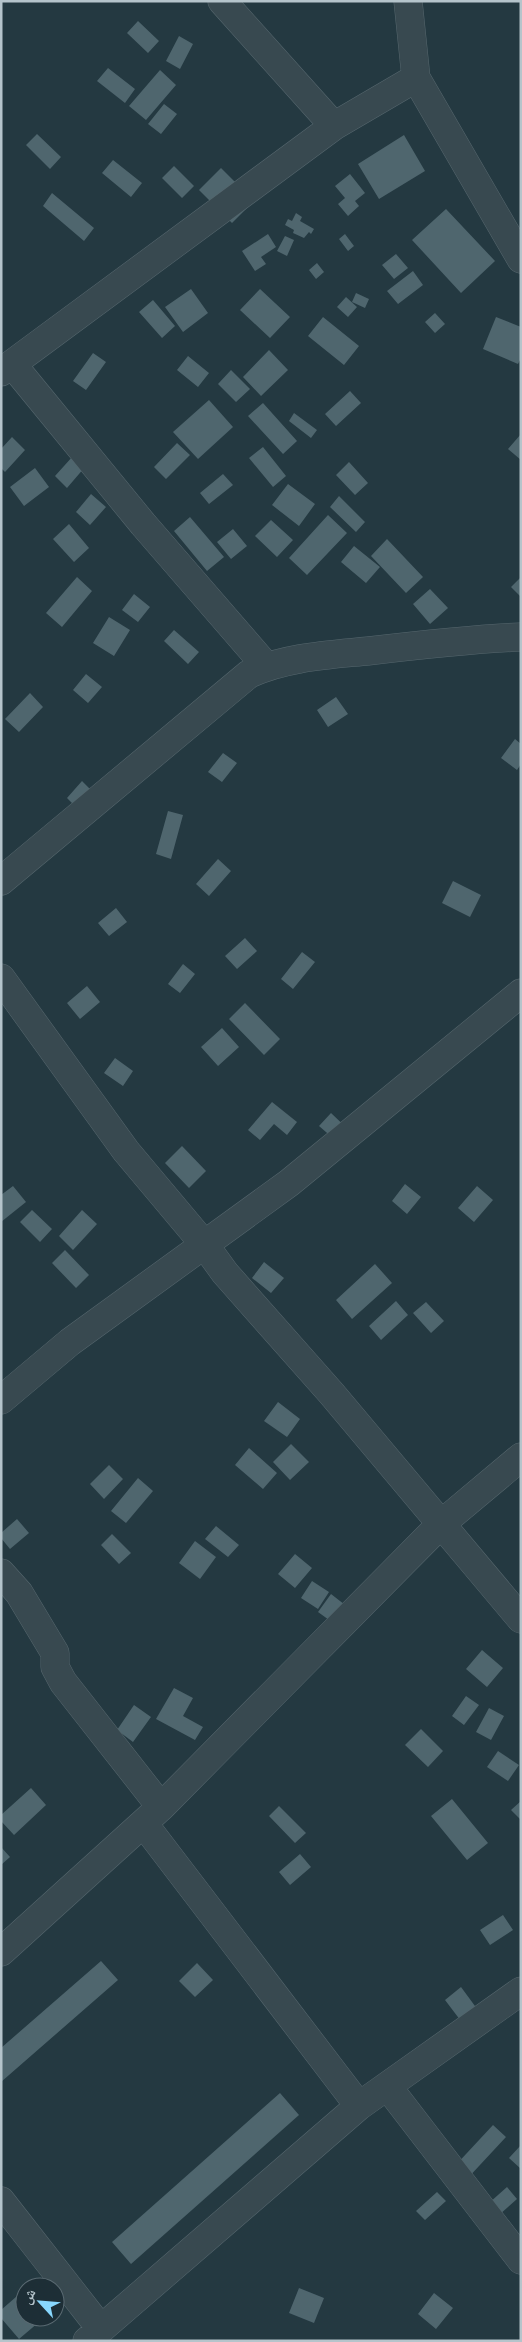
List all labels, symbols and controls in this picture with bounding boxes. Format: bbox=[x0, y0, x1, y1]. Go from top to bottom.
north arrow bbox=[15, 2277, 65, 2327]
text: ش bbox=[18, 2286, 40, 2307]

